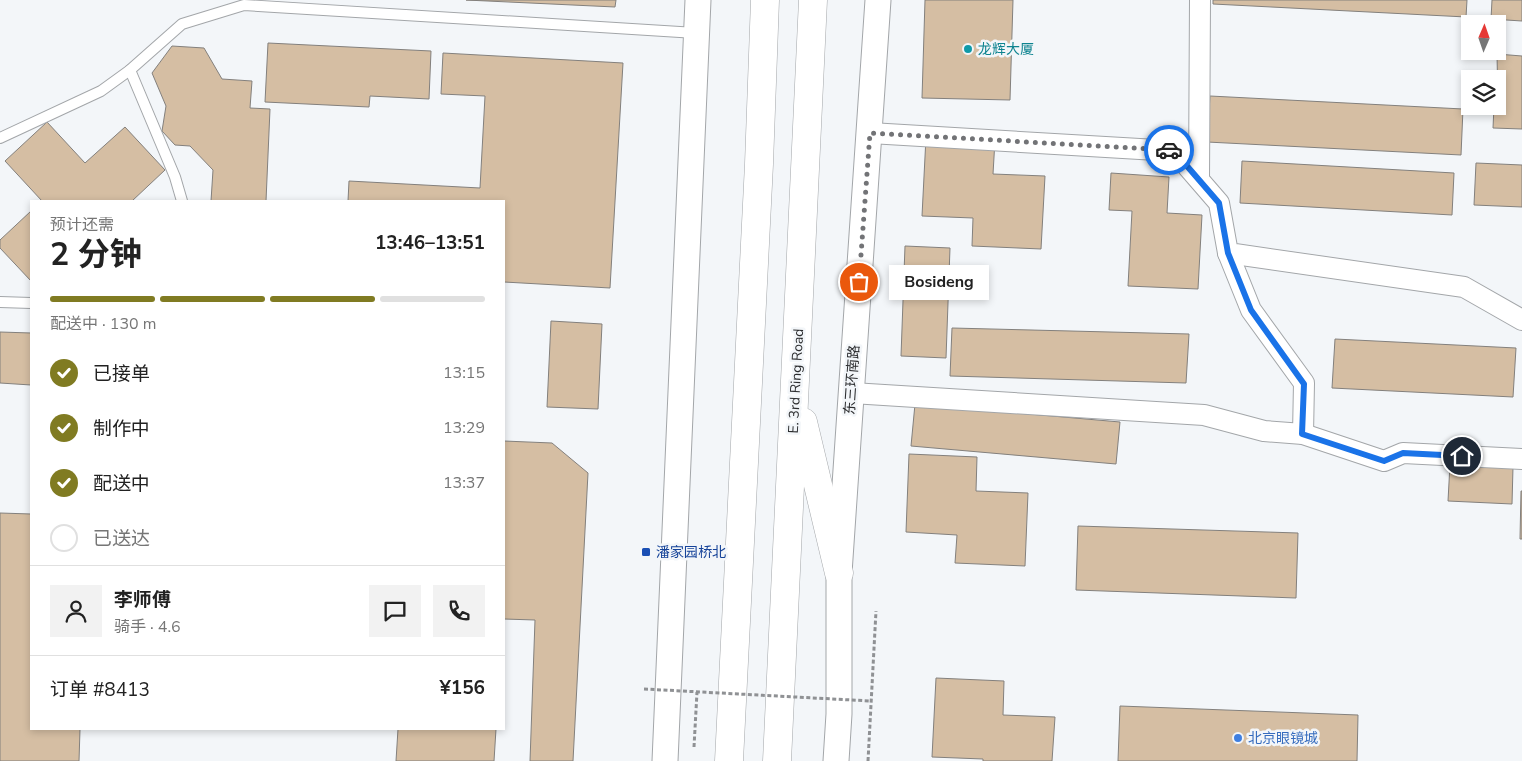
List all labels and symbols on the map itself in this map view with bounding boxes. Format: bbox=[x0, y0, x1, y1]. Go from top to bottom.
north arrow bbox=[1461, 15, 1506, 60]
place label: 龙辉大厦 bbox=[978, 40, 1034, 59]
marker: 龙辉大厦 bbox=[962, 43, 974, 55]
courier bbox=[1144, 125, 1194, 175]
pin bbox=[838, 261, 880, 303]
callout: Bosideng bbox=[889, 264, 989, 300]
street label: E. 3rd Ring Road bbox=[784, 328, 808, 434]
street label: 东三环南路 bbox=[840, 344, 864, 416]
pin bbox=[1441, 435, 1483, 477]
place label: 潘家园桥北 bbox=[656, 543, 726, 562]
marker: 潘家园桥北 bbox=[640, 546, 652, 558]
place label: 北京眼镜城 bbox=[1248, 729, 1318, 748]
marker: 北京眼镜城 bbox=[1232, 732, 1244, 744]

